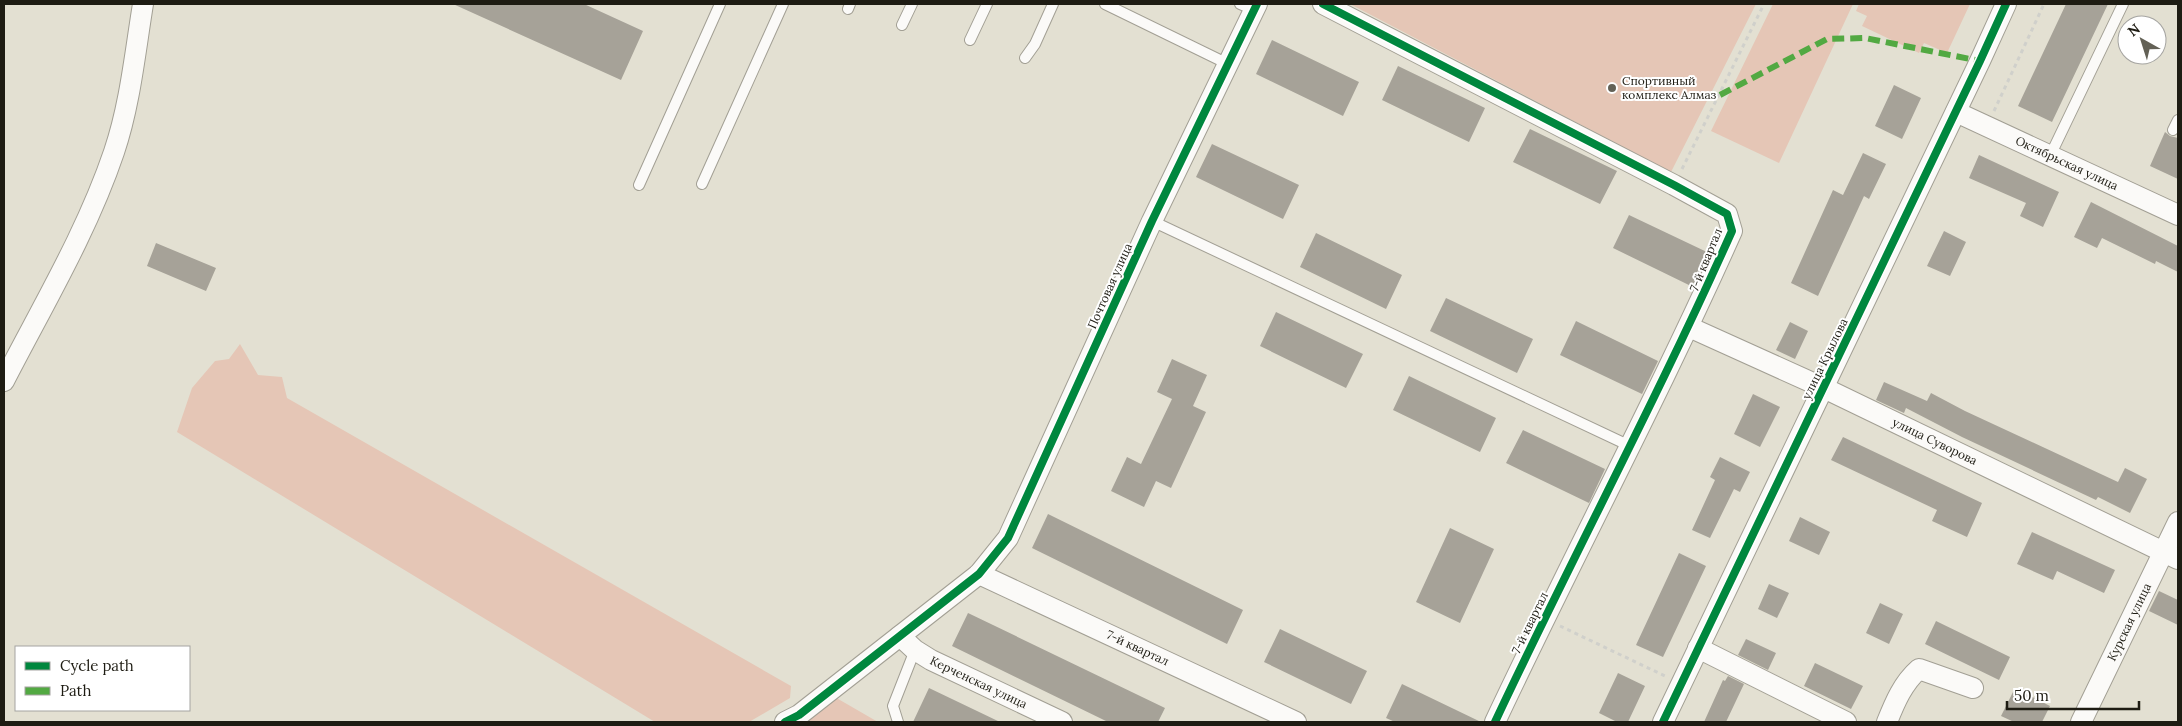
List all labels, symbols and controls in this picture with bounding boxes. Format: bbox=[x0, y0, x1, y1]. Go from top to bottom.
north arrow bbox=[2117, 15, 2167, 65]
text: N bbox=[2124, 19, 2144, 40]
place label: Спортивный комплекс Алмаз bbox=[1622, 73, 1717, 102]
marker: Спортивный комплекс Алмаз bbox=[1606, 82, 1618, 94]
street label: Октябрьская улица bbox=[2013, 133, 2121, 193]
street label: 7-й квартал bbox=[1686, 226, 1725, 294]
street label: Почтовая улица bbox=[1084, 241, 1135, 331]
street label: улица Крылова bbox=[1798, 316, 1851, 402]
street label: улица Суворова bbox=[1890, 414, 1980, 468]
street label: Курская улица bbox=[2104, 581, 2154, 663]
street label: 7-й квартал bbox=[1508, 589, 1551, 656]
street label: 7-й квартал bbox=[1104, 627, 1171, 669]
legend bbox=[15, 646, 190, 711]
street label: Керченская улица bbox=[928, 653, 1030, 711]
text: Cycle path bbox=[60, 656, 134, 675]
scale bar bbox=[2007, 678, 2140, 710]
text: Path bbox=[60, 681, 91, 700]
text: 50 m bbox=[2014, 686, 2049, 705]

